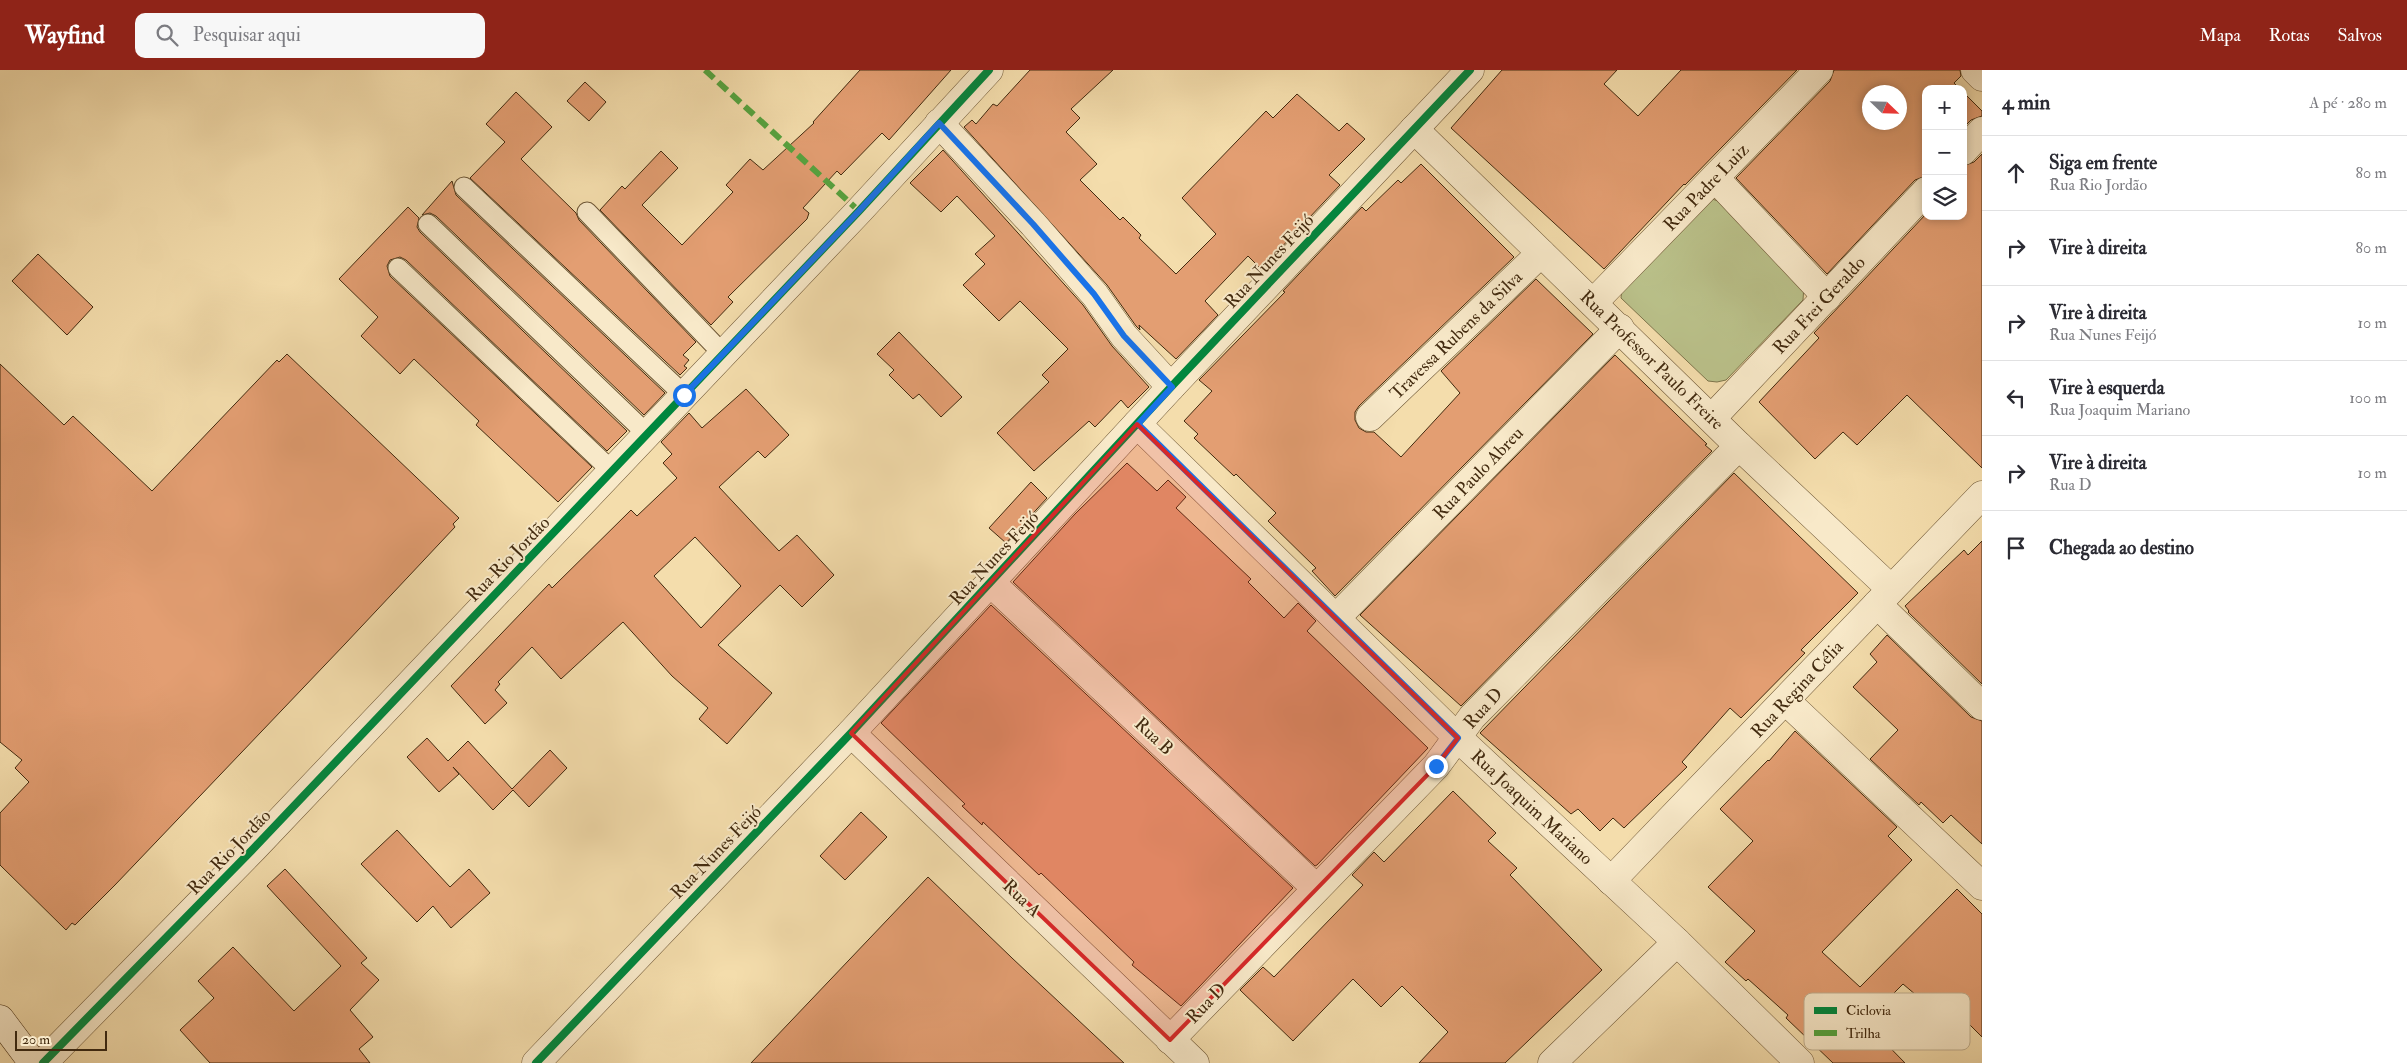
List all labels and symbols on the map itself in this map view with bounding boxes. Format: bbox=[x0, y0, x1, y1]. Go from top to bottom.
north arrow bbox=[1862, 85, 1907, 130]
street label: Rua Padre Luiz bbox=[1659, 138, 1754, 236]
street label: Rua Nunes Feijó bbox=[1220, 209, 1319, 313]
street label: Rua Frei Geraldo bbox=[1768, 251, 1871, 359]
street label: Travessa Rubens da Silva bbox=[1385, 266, 1528, 405]
street label: Rua Professor Paulo Freire bbox=[1575, 286, 1729, 435]
route start bbox=[673, 384, 696, 407]
street label: Rua Paulo Abreu bbox=[1428, 422, 1529, 525]
street label: Rua Nunes Feijó bbox=[945, 506, 1044, 610]
street label: Rua Rio Jordão bbox=[462, 511, 555, 607]
street label: Rua Regina Célia bbox=[1746, 635, 1849, 743]
street label: Rua D bbox=[1459, 683, 1508, 734]
street label: Rua B bbox=[1129, 713, 1178, 760]
street label: Rua Joaquim Mariano bbox=[1466, 745, 1598, 870]
route end bbox=[1425, 755, 1448, 778]
street label: Rua Nunes Feijó bbox=[666, 801, 767, 904]
street label: Rua Rio Jordão bbox=[183, 804, 276, 900]
street label: Rua A bbox=[998, 875, 1046, 923]
street label: Rua D bbox=[1181, 978, 1231, 1029]
legend bbox=[1804, 993, 1970, 1050]
text: Ciclovia bbox=[1846, 1002, 1891, 1019]
text: Trilha bbox=[1846, 1025, 1881, 1042]
scale bar bbox=[15, 1028, 108, 1051]

